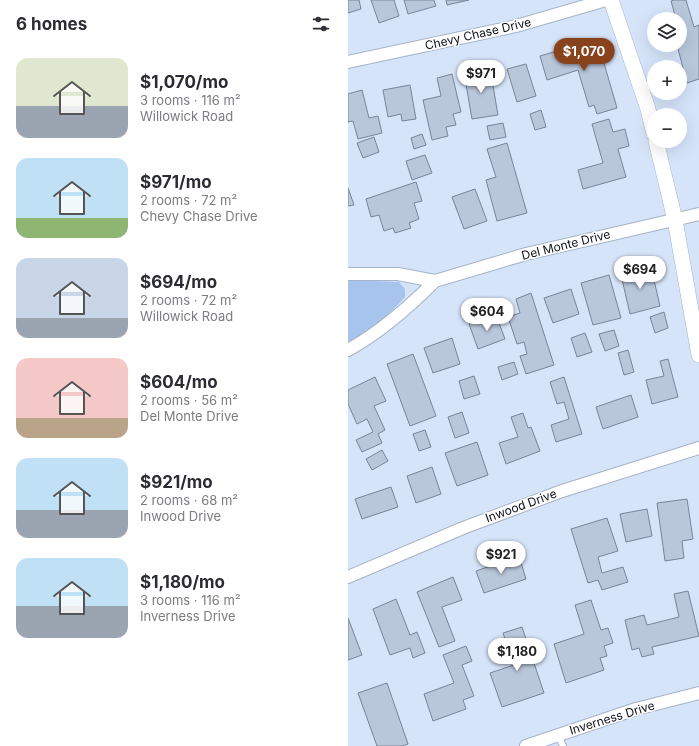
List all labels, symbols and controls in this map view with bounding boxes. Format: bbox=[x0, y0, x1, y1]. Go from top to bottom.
map controls bbox=[647, 12, 687, 148]
button: layers bbox=[647, 12, 687, 52]
icon: filters bbox=[310, 13, 332, 35]
text: 6 homes bbox=[16, 14, 87, 34]
street label: Chevy Chase Drive bbox=[423, 14, 532, 53]
pin: $1,070 bbox=[551, 38, 617, 72]
text: $1,070 bbox=[563, 43, 605, 59]
pin: $971 bbox=[457, 60, 505, 94]
button: + bbox=[647, 60, 687, 100]
text: $971 bbox=[466, 65, 496, 81]
text: $1,070/mo bbox=[140, 72, 228, 92]
icon: home bbox=[48, 74, 96, 122]
text: 3 rooms · 116 m² bbox=[140, 92, 241, 108]
text: Willowick Road bbox=[140, 108, 233, 124]
button: − bbox=[647, 108, 687, 148]
text: $971/mo bbox=[140, 172, 212, 192]
icon: home bbox=[48, 174, 96, 222]
text: 2 rooms · 72 m² bbox=[140, 192, 237, 208]
text: Chevy Chase Drive bbox=[140, 208, 258, 224]
street label: Del Monte Drive bbox=[520, 226, 612, 263]
pin: $694 bbox=[616, 256, 664, 290]
text: $694 bbox=[623, 261, 657, 277]
text: $694/mo bbox=[140, 272, 217, 292]
icon: home bbox=[48, 274, 96, 322]
text: 2 rooms · 72 m² bbox=[140, 292, 237, 308]
pin: $604 bbox=[463, 298, 511, 332]
text: $604 bbox=[470, 303, 504, 319]
text: Willowick Road bbox=[140, 308, 233, 324]
text: $604/mo bbox=[140, 372, 218, 392]
icon: home bbox=[48, 374, 96, 422]
text: 2 rooms · 56 m² bbox=[140, 392, 238, 408]
text: Del Monte Drive bbox=[140, 408, 239, 424]
text: $921/mo bbox=[140, 472, 213, 492]
icon: home bbox=[48, 474, 96, 522]
street label: Inwood Drive bbox=[483, 486, 559, 525]
text: 2 rooms · 68 m² bbox=[140, 492, 238, 508]
text: Inwood Drive bbox=[140, 508, 221, 524]
pin: $921 bbox=[477, 541, 525, 575]
text: $921 bbox=[486, 546, 516, 562]
text: $1,180/mo bbox=[140, 572, 225, 592]
icon: home bbox=[48, 574, 96, 622]
text: 3 rooms · 116 m² bbox=[140, 592, 241, 608]
text: Inverness Drive bbox=[140, 608, 236, 624]
pin: $1,180 bbox=[484, 638, 550, 672]
text: $1,180 bbox=[497, 643, 537, 659]
street label: Inverness Drive bbox=[567, 697, 656, 738]

